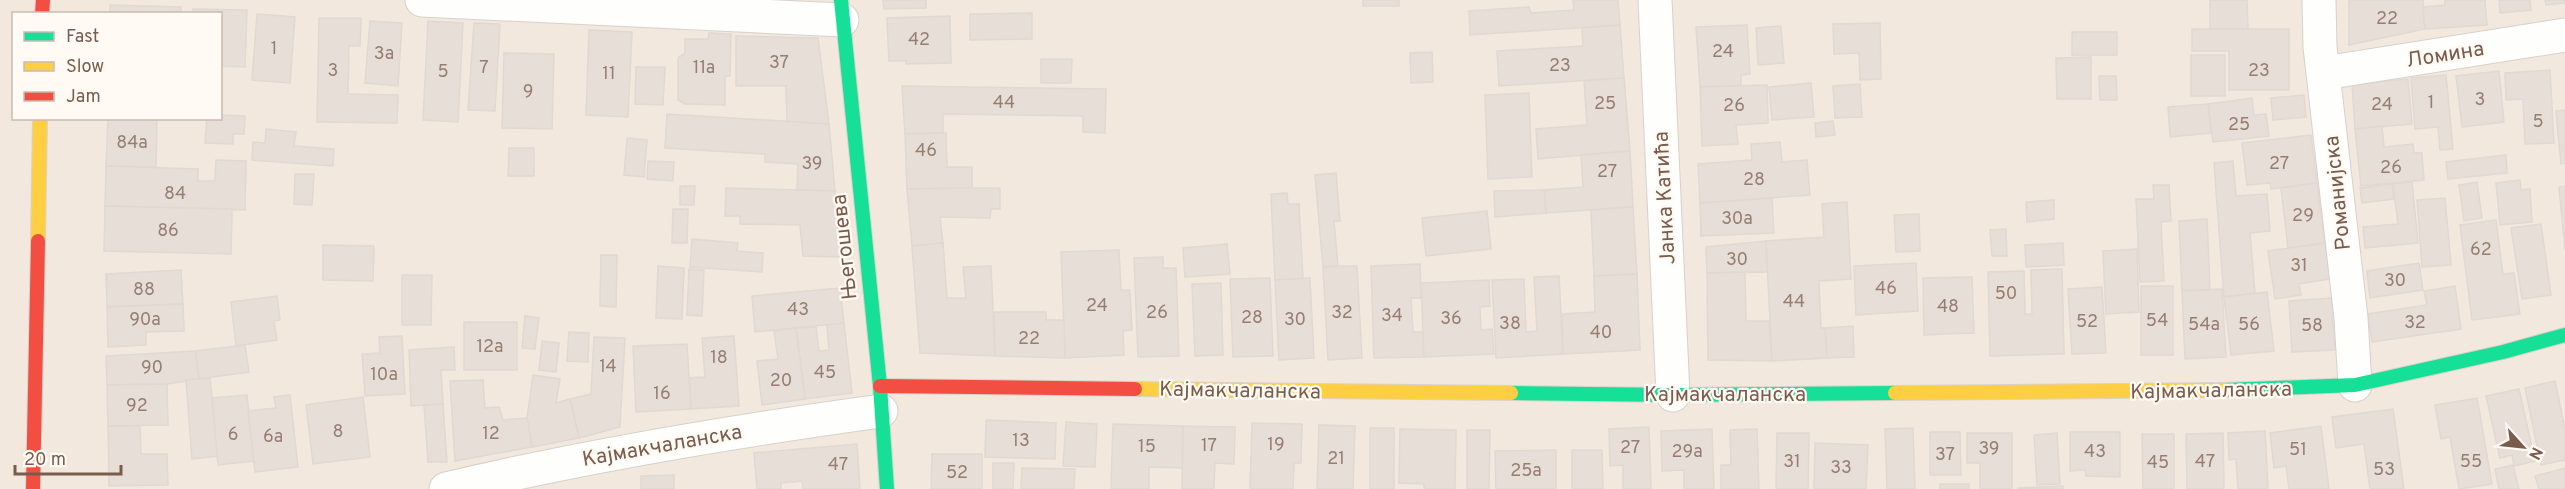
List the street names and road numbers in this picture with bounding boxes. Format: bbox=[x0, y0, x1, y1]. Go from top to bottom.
street label: Ломина bbox=[2404, 36, 2486, 75]
street label: Јанка Катића bbox=[1649, 131, 1682, 265]
street label: Романијска bbox=[2319, 134, 2358, 252]
street label: Његошева bbox=[827, 193, 864, 301]
street label: Кајмакчаланска bbox=[1159, 377, 1321, 406]
street label: Кајмакчаланска bbox=[2130, 377, 2292, 406]
street label: Кајмакчаланска bbox=[1644, 382, 1806, 409]
street label: Кајмакчаланска bbox=[580, 419, 744, 474]

